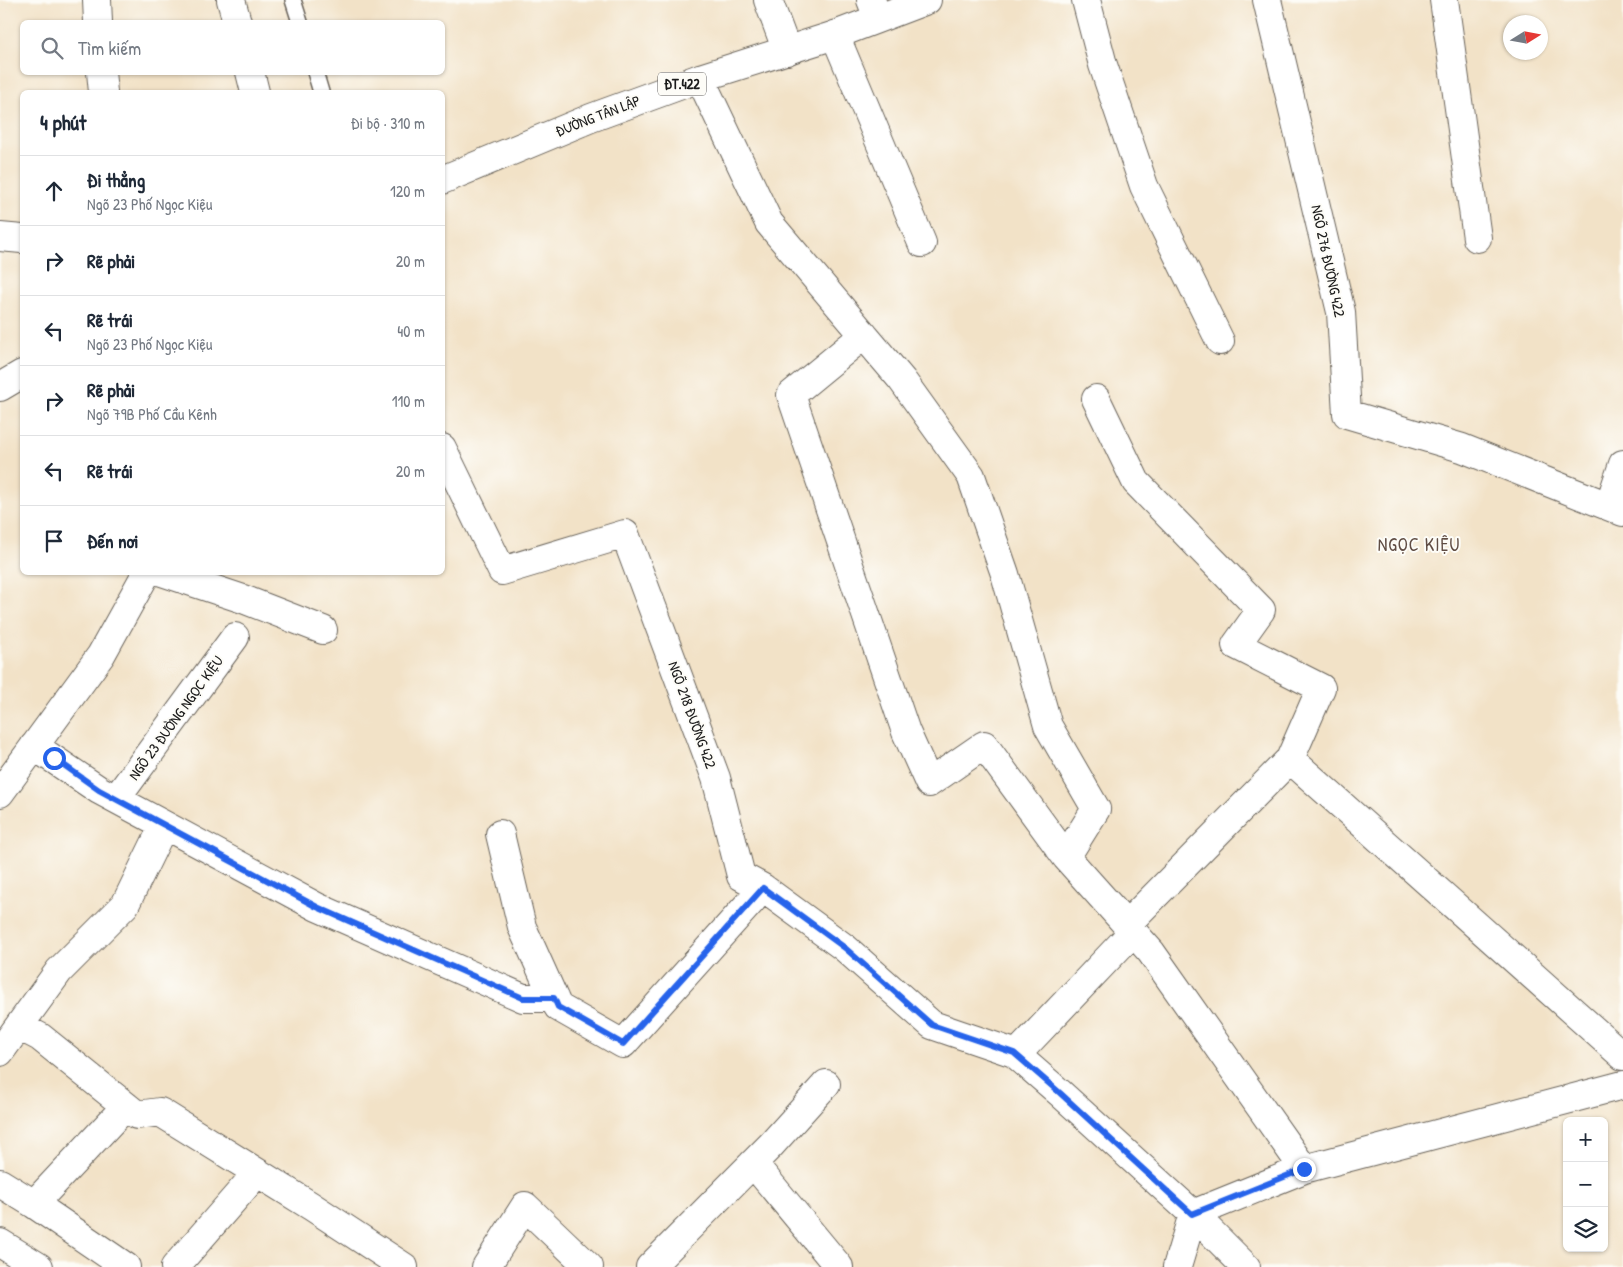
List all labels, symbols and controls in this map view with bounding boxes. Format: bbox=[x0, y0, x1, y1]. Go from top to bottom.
north arrow bbox=[1503, 15, 1548, 60]
search box bbox=[20, 20, 445, 75]
icon: search bbox=[38, 34, 66, 62]
text: Tìm kiếm bbox=[78, 35, 141, 61]
road number: ĐT.422 bbox=[658, 72, 706, 96]
street label: ĐƯỜNG TÂN LẬP bbox=[552, 90, 643, 141]
text: 4 phút bbox=[40, 108, 86, 137]
text: Đi bộ · 310 m bbox=[351, 112, 425, 134]
text: Đi thẳng bbox=[87, 167, 145, 193]
icon: ahead bbox=[40, 177, 68, 205]
text: 120 m bbox=[390, 180, 425, 202]
text: Ngõ 23 Phố Ngọc Kiệu bbox=[87, 193, 212, 215]
street label: NGÕ 276 ĐƯỜNG 422 bbox=[1306, 203, 1351, 319]
icon: right bbox=[40, 247, 68, 275]
text: Rẽ phải bbox=[87, 248, 135, 274]
text: 20 m bbox=[396, 250, 425, 272]
text: Rẽ trái bbox=[87, 307, 133, 333]
icon: left bbox=[40, 317, 68, 345]
text: 40 m bbox=[397, 320, 425, 342]
text: Ngõ 23 Phố Ngọc Kiệu bbox=[87, 333, 212, 355]
text: Rẽ phải bbox=[87, 377, 135, 403]
icon: right bbox=[40, 387, 68, 415]
text: 110 m bbox=[392, 390, 425, 412]
text: Ngõ 79B Phố Cầu Kênh bbox=[87, 403, 217, 425]
icon: left bbox=[40, 457, 68, 485]
text: Rẽ trái bbox=[87, 458, 133, 484]
text: 20 m bbox=[396, 460, 425, 482]
icon: arrive bbox=[40, 527, 68, 555]
text: Đến nơi bbox=[87, 528, 138, 554]
district label: NGỌC KIỆU bbox=[1378, 532, 1460, 557]
street label: NGÕ 23 ĐƯỜNG NGỌC KIỆU bbox=[123, 651, 228, 784]
street label: NGÕ 218 ĐƯỜNG 422 bbox=[663, 658, 722, 771]
route start bbox=[43, 747, 66, 770]
map controls bbox=[1563, 1117, 1608, 1252]
button: + bbox=[1563, 1117, 1608, 1162]
route end bbox=[1293, 1158, 1316, 1181]
button: − bbox=[1563, 1162, 1608, 1207]
button: layers bbox=[1563, 1207, 1608, 1252]

